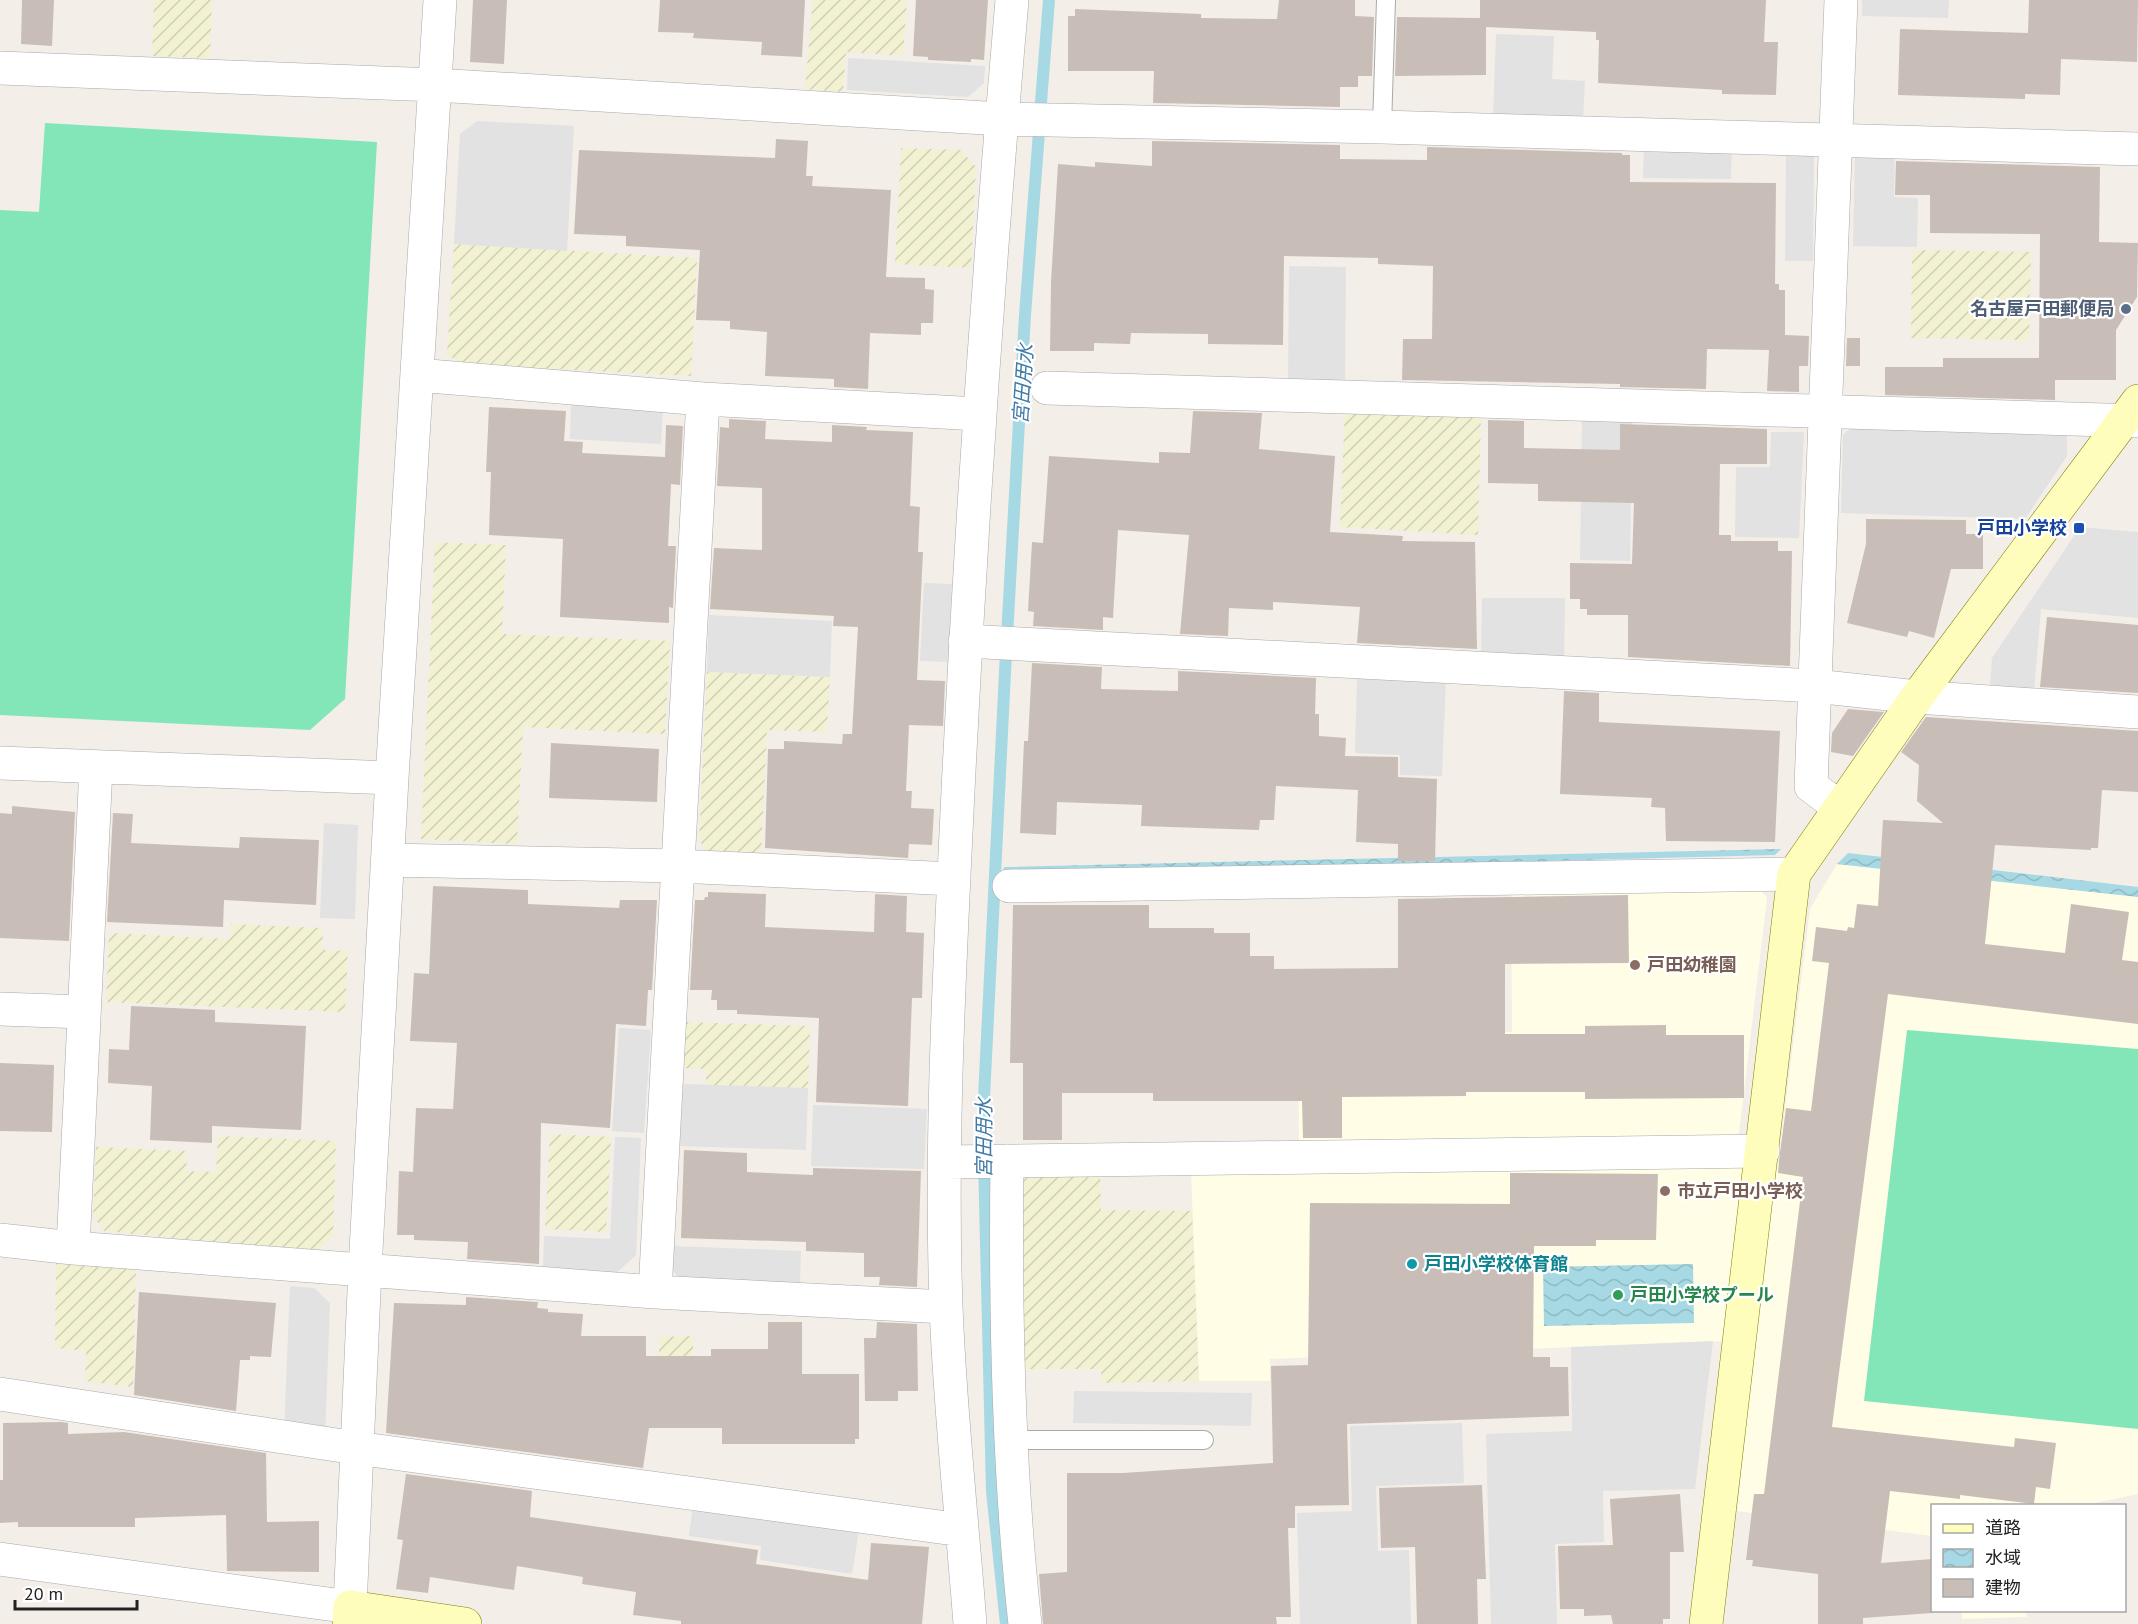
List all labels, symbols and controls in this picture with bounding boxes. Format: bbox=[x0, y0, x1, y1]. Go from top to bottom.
place label: 名古屋戸田郵便局 bbox=[1970, 297, 2114, 320]
marker: 名古屋戸田郵便局 bbox=[2119, 302, 2133, 316]
water label: 宮田用水 bbox=[1007, 341, 1039, 425]
place label: 戸田小学校 bbox=[1977, 516, 2067, 539]
marker: 戸田小学校 bbox=[2072, 521, 2086, 535]
place label: 戸田幼稚園 bbox=[1647, 953, 1737, 976]
marker: 戸田幼稚園 bbox=[1628, 958, 1642, 972]
water label: 宮田用水 bbox=[971, 1096, 997, 1178]
place label: 市立戸田小学校 bbox=[1677, 1179, 1803, 1202]
marker: 市立戸田小学校 bbox=[1658, 1184, 1672, 1198]
place label: 戸田小学校体育館 bbox=[1424, 1252, 1568, 1275]
marker: 戸田小学校体育館 bbox=[1405, 1257, 1419, 1271]
place label: 戸田小学校プール bbox=[1630, 1283, 1774, 1306]
marker: 戸田小学校プール bbox=[1611, 1288, 1625, 1302]
legend bbox=[1931, 1504, 2126, 1612]
text: 道路 bbox=[1985, 1516, 2021, 1539]
text: 水域 bbox=[1985, 1546, 2021, 1569]
scale bar bbox=[15, 1573, 136, 1611]
text: 建物 bbox=[1985, 1576, 2021, 1599]
text: 20 m bbox=[24, 1582, 63, 1605]

